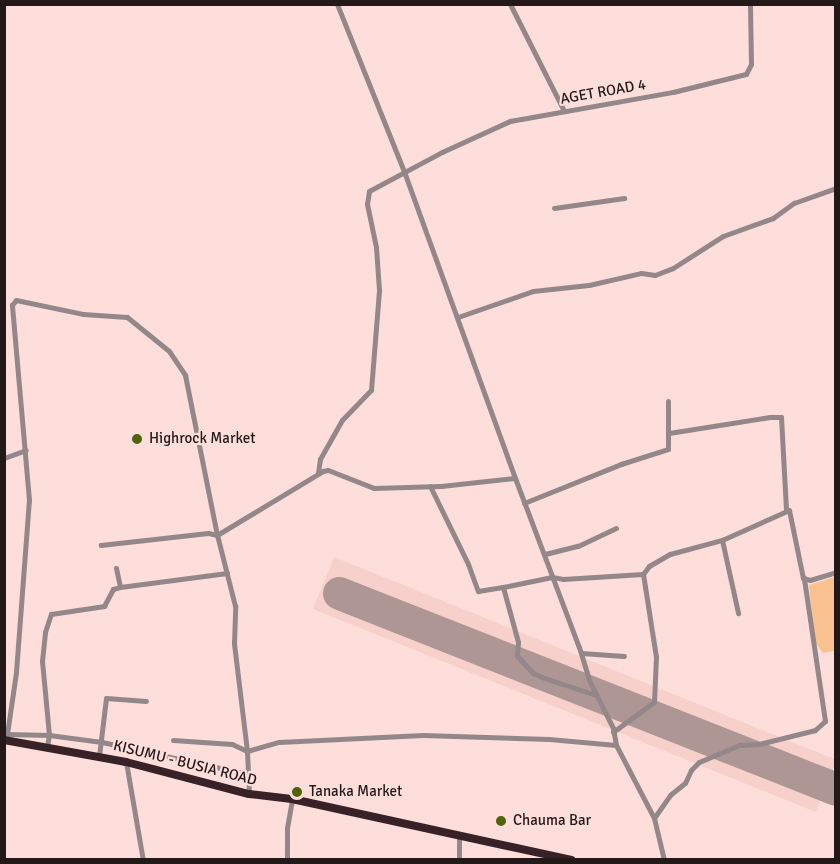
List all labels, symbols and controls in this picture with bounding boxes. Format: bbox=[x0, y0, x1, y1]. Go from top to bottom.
street label: AGET ROAD 4 bbox=[559, 76, 647, 108]
place label: Highrock Market bbox=[149, 430, 255, 448]
marker: Highrock Market bbox=[130, 432, 144, 446]
street label: KISUMU - BUSIA ROAD bbox=[111, 736, 259, 790]
place label: Tanaka Market bbox=[309, 783, 402, 801]
marker: Tanaka Market bbox=[290, 785, 304, 799]
place label: Chauma Bar bbox=[513, 812, 591, 830]
marker: Chauma Bar bbox=[494, 814, 508, 828]

